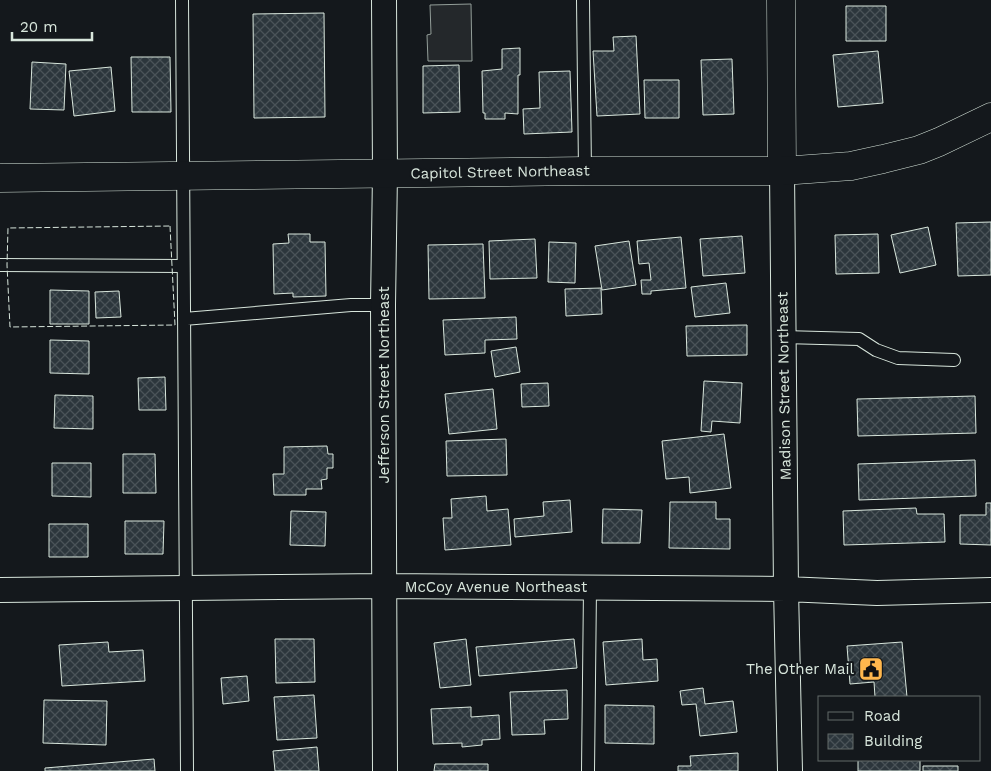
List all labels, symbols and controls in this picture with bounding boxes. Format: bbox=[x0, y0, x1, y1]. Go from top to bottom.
scale bar bbox=[12, 10, 92, 42]
text: 20 m bbox=[20, 18, 58, 36]
street label: Capitol Street Northeast bbox=[410, 161, 591, 183]
street label: Jefferson Street Northeast bbox=[375, 286, 393, 484]
street label: Madison Street Northeast bbox=[773, 291, 795, 480]
street label: McCoy Avenue Northeast bbox=[405, 578, 588, 596]
public building icon: The Other Mail bbox=[858, 656, 884, 682]
place label: The Other Mail bbox=[746, 660, 854, 678]
legend bbox=[818, 696, 981, 761]
text: Road bbox=[864, 707, 901, 725]
text: Building bbox=[864, 732, 922, 750]

